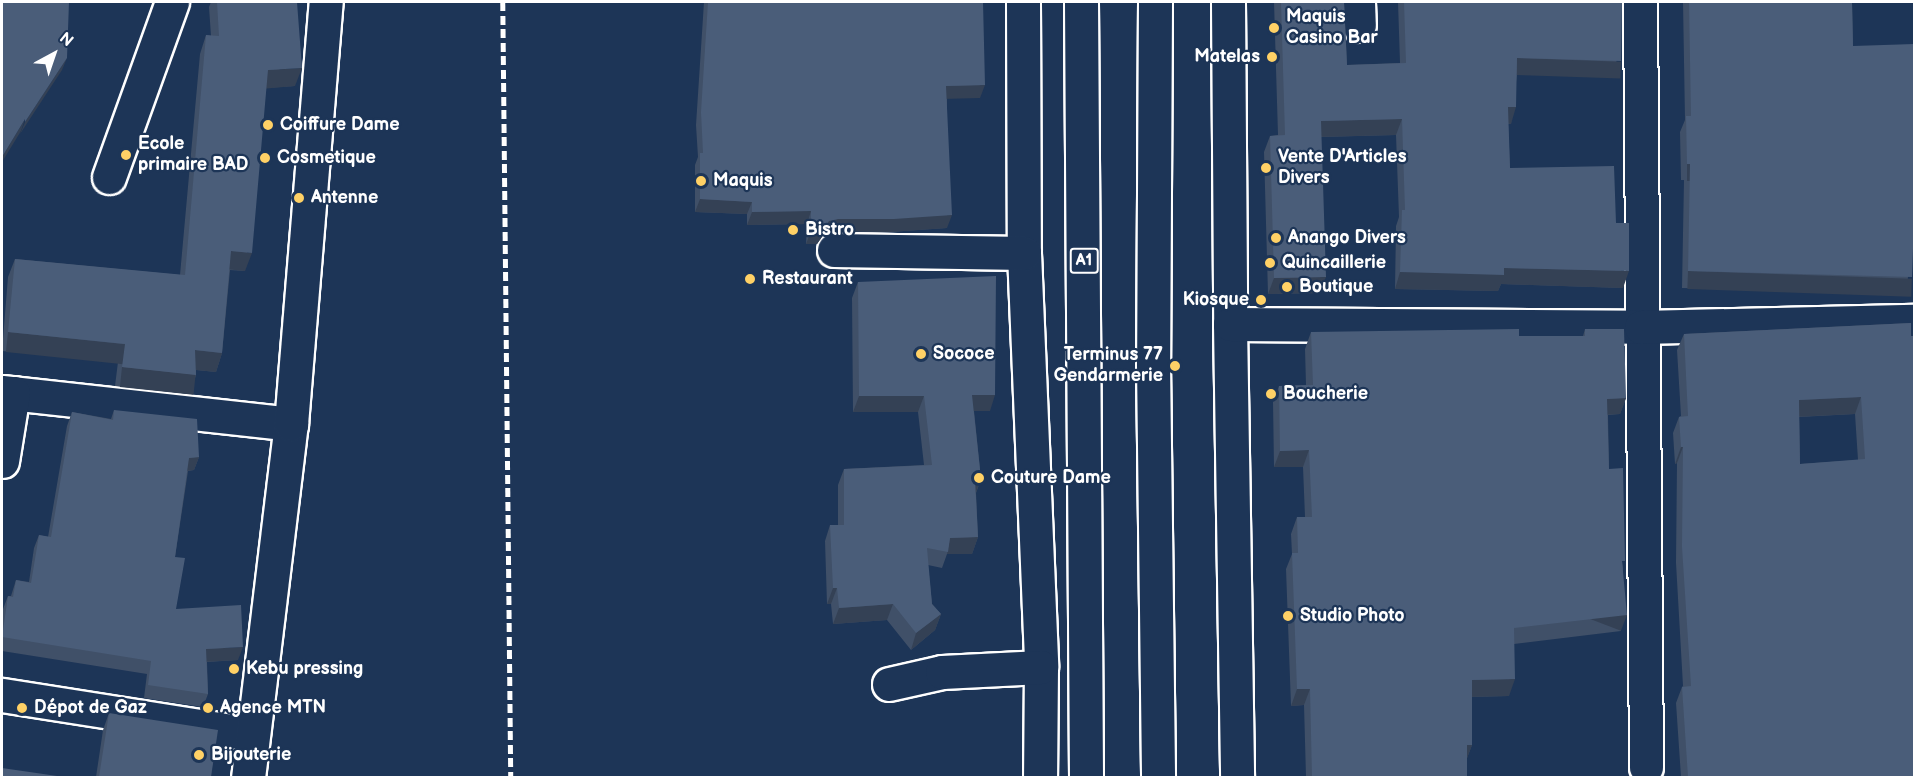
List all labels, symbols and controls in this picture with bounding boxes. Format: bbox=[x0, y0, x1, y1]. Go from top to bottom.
place label: Maquis Casino Bar bbox=[1286, 7, 1378, 50]
marker: Maquis Casino Bar bbox=[1267, 21, 1281, 35]
north arrow bbox=[24, 24, 84, 84]
text: N bbox=[55, 29, 77, 51]
place label: Matelas bbox=[1194, 46, 1260, 68]
marker: Matelas bbox=[1265, 50, 1279, 64]
place label: Coiffure Dame bbox=[280, 114, 400, 136]
marker: Coiffure Dame bbox=[261, 118, 275, 132]
place label: Ecole primaire BAD bbox=[138, 134, 248, 176]
place label: Cosmetique bbox=[277, 147, 376, 169]
place label: Vente D'Articles Divers bbox=[1278, 147, 1407, 190]
marker: Ecole primaire BAD bbox=[119, 148, 133, 162]
marker: Cosmetique bbox=[258, 151, 272, 165]
marker: Vente D'Articles Divers bbox=[1259, 161, 1273, 175]
place label: Maquis bbox=[713, 170, 773, 192]
marker: Maquis bbox=[694, 174, 708, 188]
place label: Antenne bbox=[311, 187, 378, 209]
marker: Antenne bbox=[292, 191, 306, 205]
place label: Bistro bbox=[805, 219, 854, 241]
marker: Bistro bbox=[786, 223, 800, 237]
place label: Anango Divers bbox=[1288, 227, 1406, 249]
marker: Anango Divers bbox=[1269, 231, 1283, 245]
road number: A1 bbox=[1069, 248, 1099, 274]
place label: Quincaillerie bbox=[1282, 252, 1386, 274]
marker: Quincaillerie bbox=[1263, 256, 1277, 270]
place label: Restaurant bbox=[762, 268, 853, 290]
marker: Restaurant bbox=[743, 272, 757, 286]
place label: Boutique bbox=[1299, 276, 1373, 298]
marker: Boutique bbox=[1280, 280, 1294, 294]
place label: Kiosque bbox=[1183, 289, 1249, 311]
marker: Kiosque bbox=[1254, 293, 1268, 307]
place label: Sococe bbox=[933, 343, 994, 365]
place label: Terminus 77 Gendarmerie bbox=[1054, 345, 1163, 388]
marker: Sococe bbox=[914, 347, 928, 361]
marker: Terminus 77 Gendarmerie bbox=[1168, 359, 1182, 373]
place label: Boucherie bbox=[1283, 383, 1368, 405]
marker: Boucherie bbox=[1264, 387, 1278, 401]
place label: Couture Dame bbox=[991, 467, 1111, 489]
marker: Couture Dame bbox=[972, 471, 986, 485]
place label: Studio Photo bbox=[1300, 605, 1404, 627]
marker: Studio Photo bbox=[1281, 609, 1295, 623]
place label: Kebu pressing bbox=[246, 658, 363, 680]
marker: Kebu pressing bbox=[227, 662, 241, 676]
place label: Dépot de Gaz bbox=[34, 697, 147, 719]
place label: Agence MTN bbox=[220, 697, 326, 719]
marker: Dépot de Gaz bbox=[15, 701, 29, 715]
marker: Agence MTN bbox=[201, 701, 215, 715]
place label: Bijouterie bbox=[211, 744, 291, 766]
marker: Bijouterie bbox=[192, 748, 206, 762]

